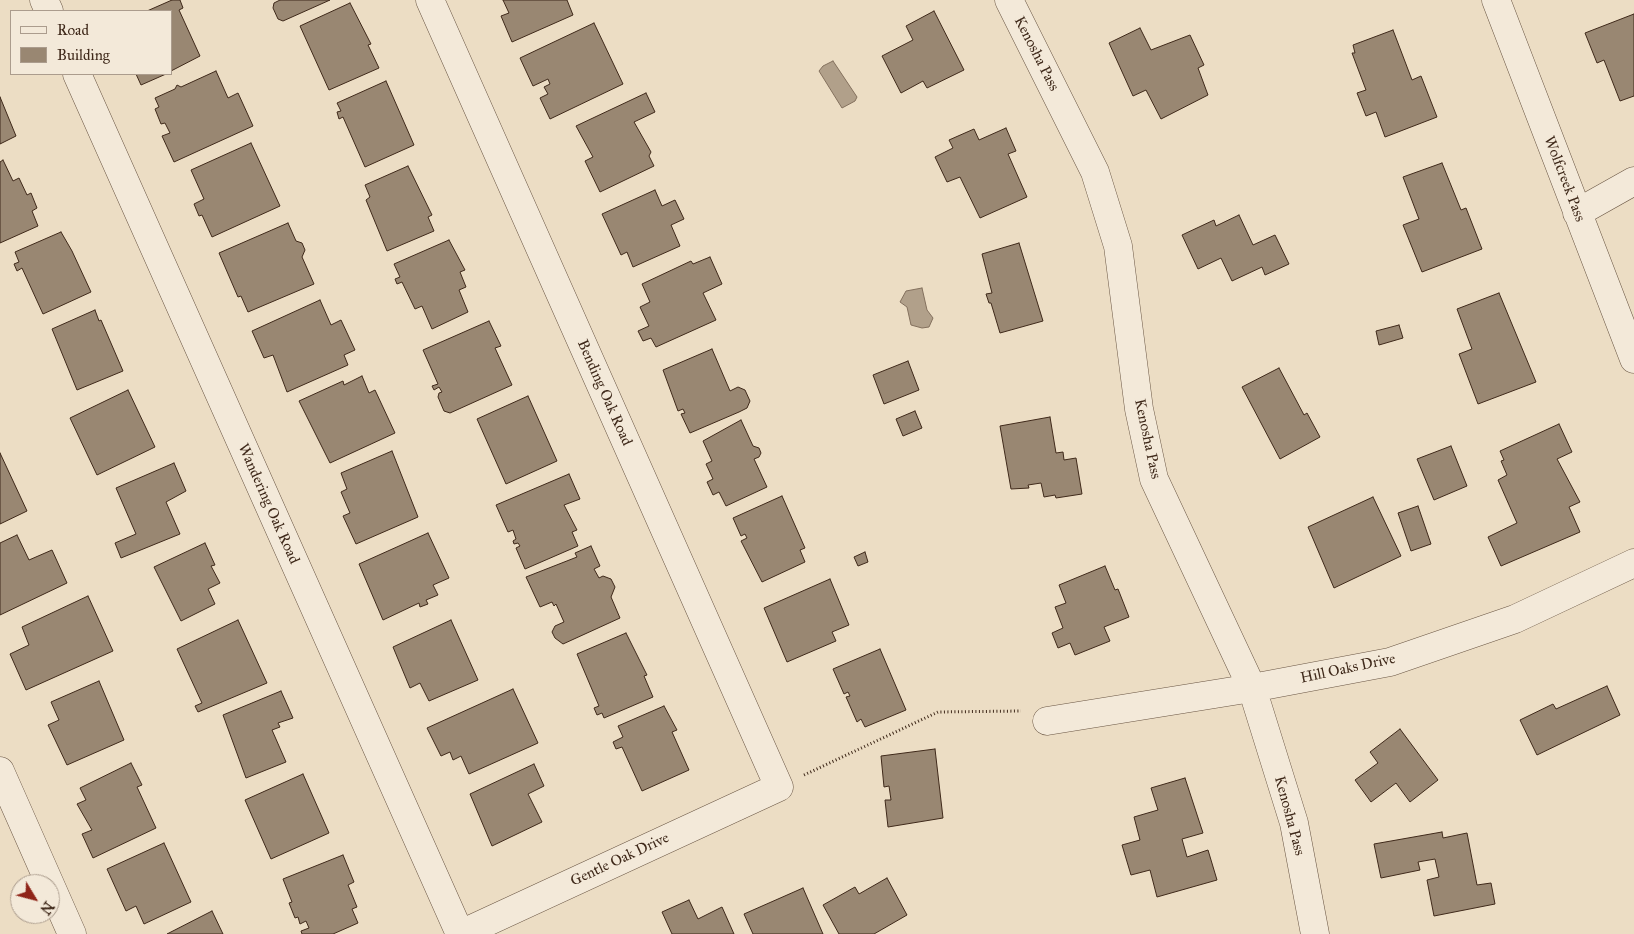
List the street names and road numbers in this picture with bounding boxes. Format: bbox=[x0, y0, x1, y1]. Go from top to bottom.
street label: Kenosha Pass bbox=[1009, 14, 1063, 94]
street label: Wolfcreek Pass bbox=[1539, 134, 1589, 224]
street label: Bending Oak Road bbox=[573, 337, 635, 449]
street label: Kenosha Pass bbox=[1130, 397, 1164, 481]
street label: Wandering Oak Road bbox=[233, 441, 303, 567]
street label: Hill Oaks Drive bbox=[1299, 650, 1397, 688]
street label: Kenosha Pass bbox=[1270, 774, 1308, 858]
street label: Gentle Oak Drive bbox=[568, 829, 672, 891]

